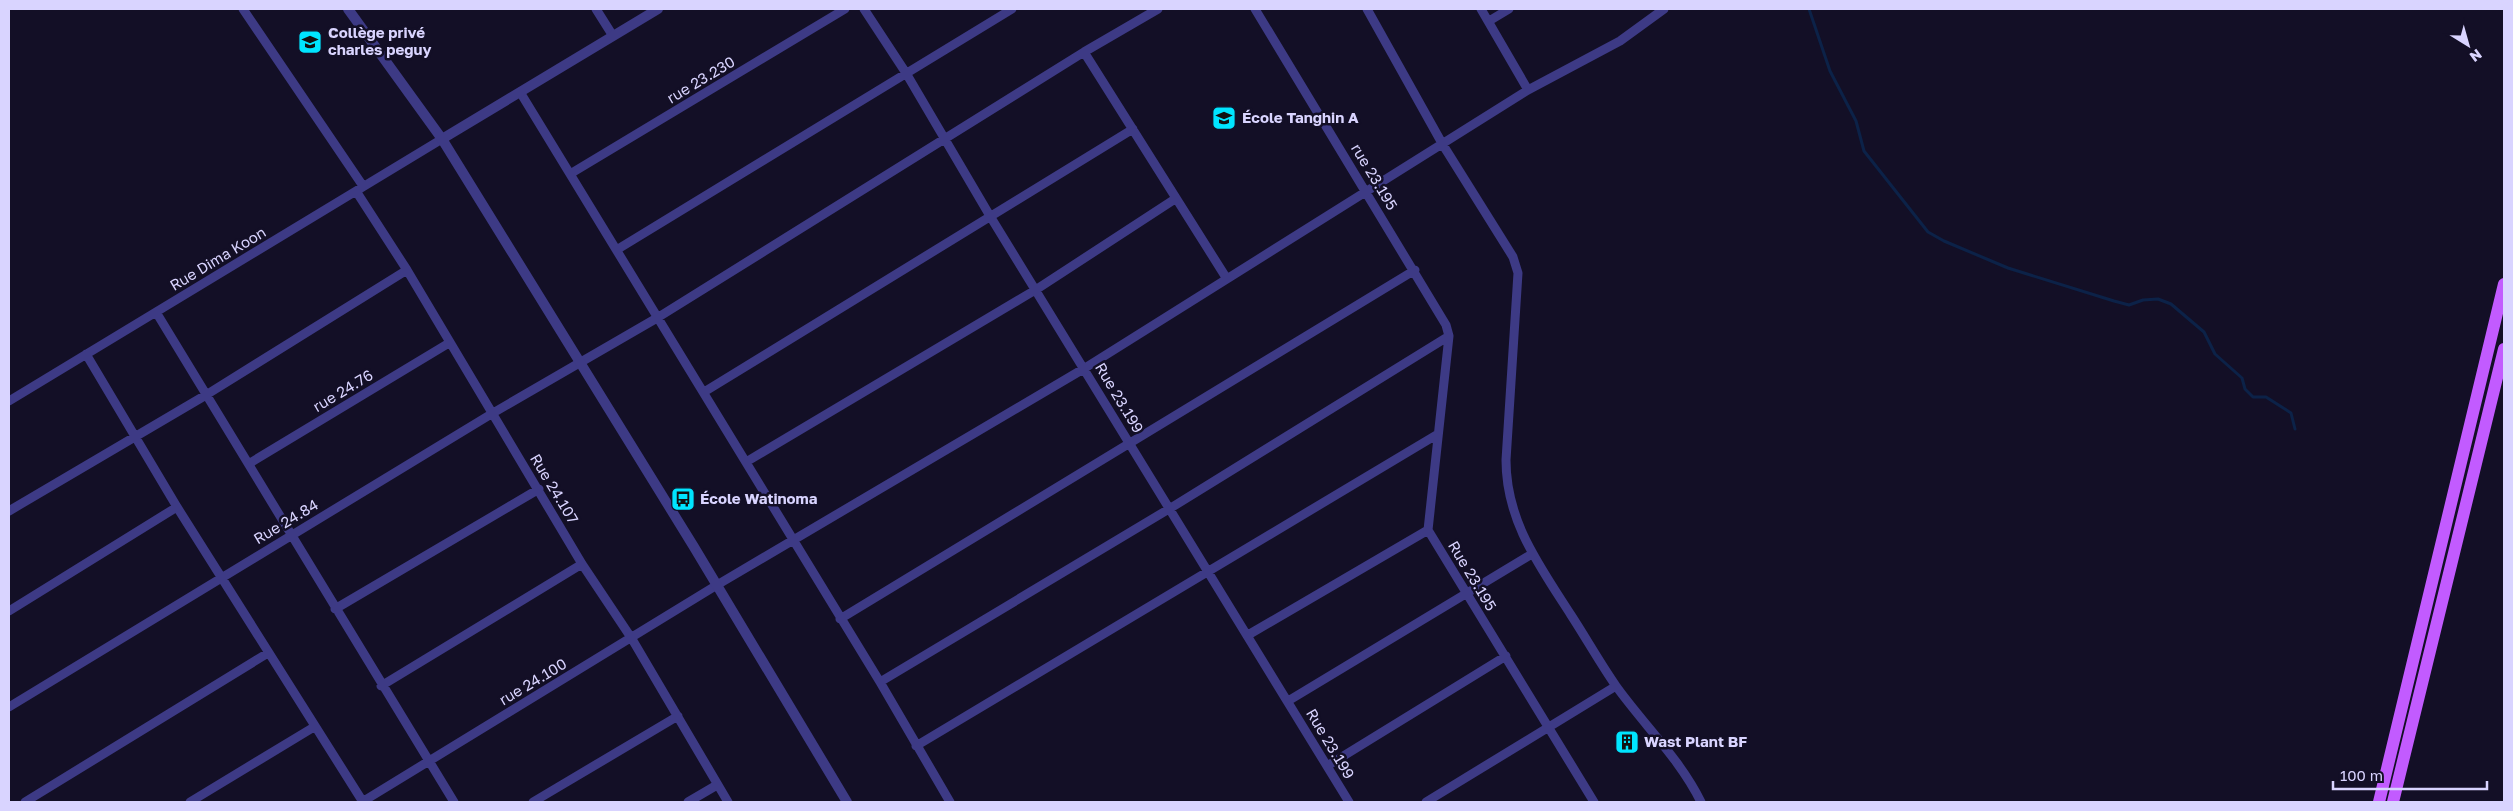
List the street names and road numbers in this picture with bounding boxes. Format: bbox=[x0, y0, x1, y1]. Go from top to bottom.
street label: rue 23.230 bbox=[663, 52, 738, 106]
street label: rue 23.195 bbox=[1348, 140, 1402, 213]
street label: Rue Dima Koon bbox=[166, 222, 269, 294]
street label: Rue 23.199 bbox=[1092, 359, 1148, 436]
street label: rue 24.76 bbox=[309, 365, 376, 415]
street label: Rue 24.107 bbox=[527, 450, 583, 527]
street label: Rue 24.84 bbox=[250, 495, 321, 547]
street label: Rue 23.195 bbox=[1445, 537, 1501, 614]
street label: rue 24.100 bbox=[495, 654, 570, 708]
street label: Rue 23.199 bbox=[1303, 705, 1359, 782]

